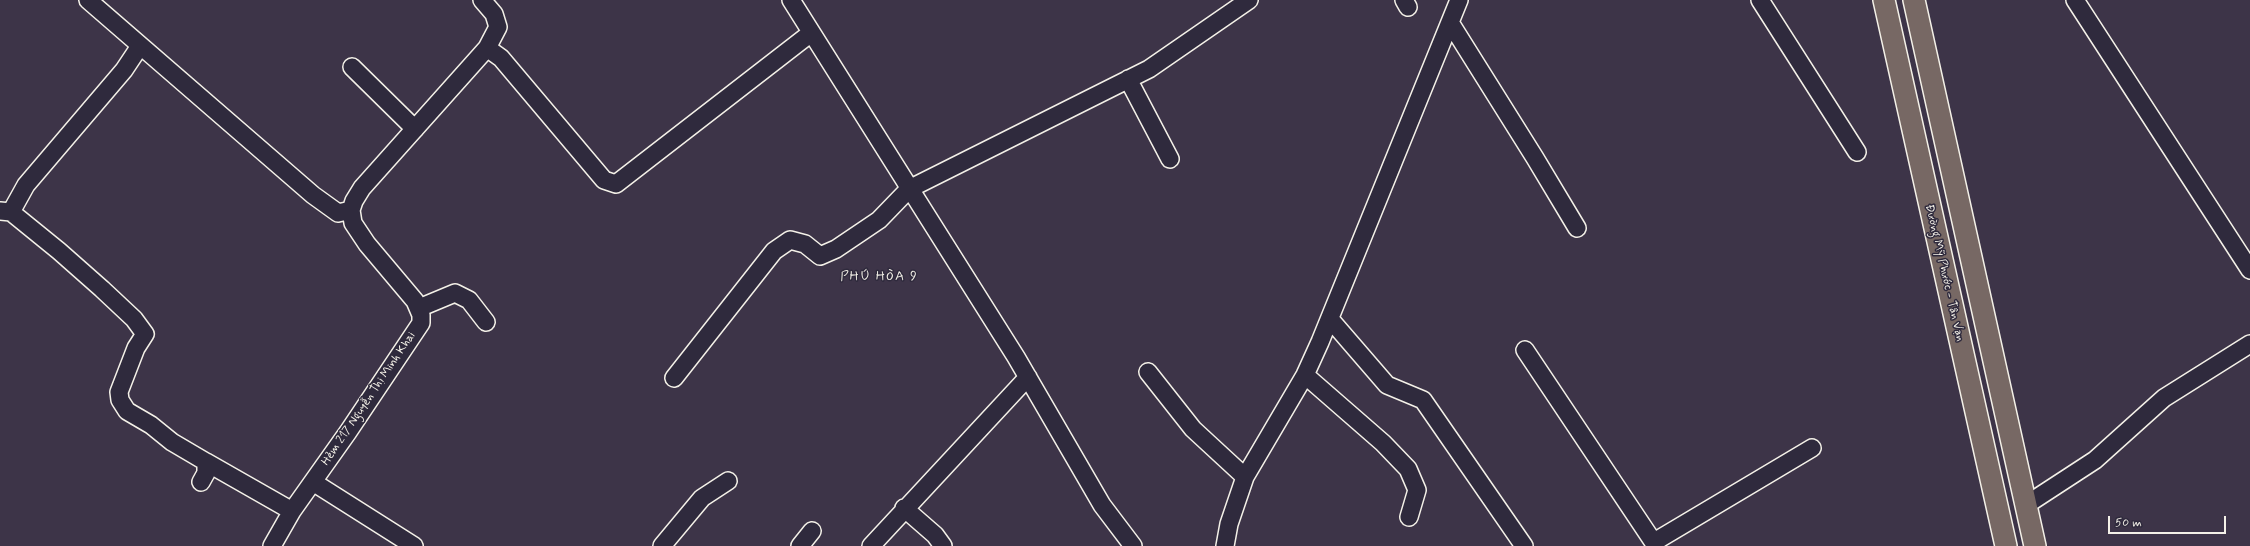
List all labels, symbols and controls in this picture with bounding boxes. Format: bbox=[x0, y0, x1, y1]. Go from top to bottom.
street label: Đường Mỹ Phước - Tân Vạn bbox=[1921, 203, 1967, 343]
district label: PHÚ HÒA 9 bbox=[841, 269, 917, 285]
street label: Hẻm 217 Nguyễn Thị Minh Khai bbox=[319, 329, 419, 469]
scale bar bbox=[2110, 508, 2228, 534]
text: 50 m bbox=[2115, 515, 2142, 531]

